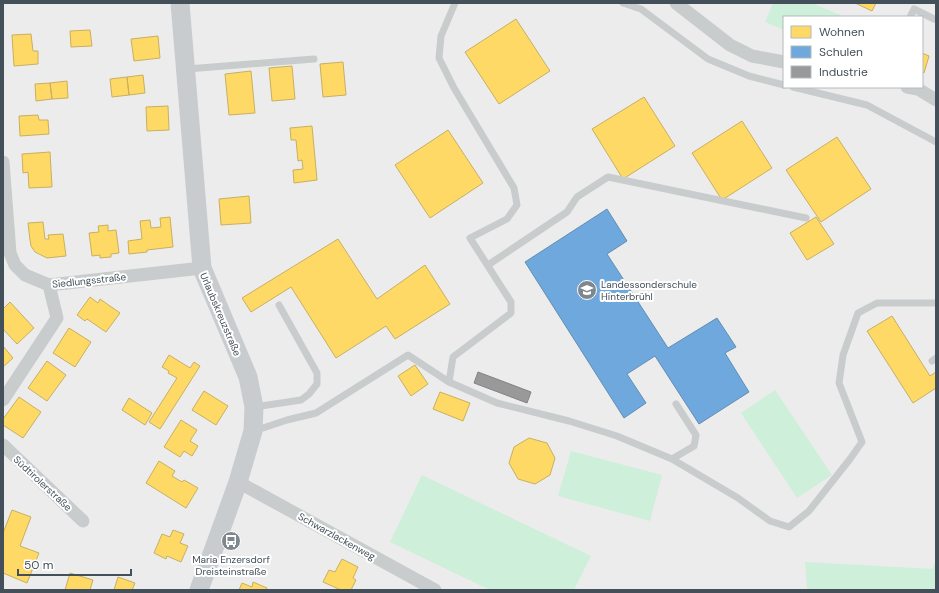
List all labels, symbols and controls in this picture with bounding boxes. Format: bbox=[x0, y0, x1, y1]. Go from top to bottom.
legend bbox=[783, 16, 923, 88]
text: Wohnen bbox=[819, 24, 865, 40]
text: Schulen bbox=[819, 44, 863, 60]
text: Industrie bbox=[819, 64, 868, 80]
street label: Siedlungsstraße bbox=[51, 270, 127, 291]
street label: Urlaubskreuzstraße bbox=[197, 270, 244, 358]
place label: Landessonderschule Hinterbrühl bbox=[601, 278, 697, 303]
school or university icon: Landessonderschule Hinterbrühl bbox=[576, 279, 598, 301]
street label: Südtirolerstraße bbox=[11, 453, 75, 514]
street label: Schwarzlackenweg bbox=[296, 510, 378, 563]
bus stop icon: Maria Enzersdorf Dreisteinstraße bbox=[220, 530, 242, 552]
scale bar bbox=[18, 551, 131, 577]
place label: Maria Enzersdorf Dreisteinstraße bbox=[192, 553, 270, 578]
text: 50 m bbox=[24, 557, 53, 573]

